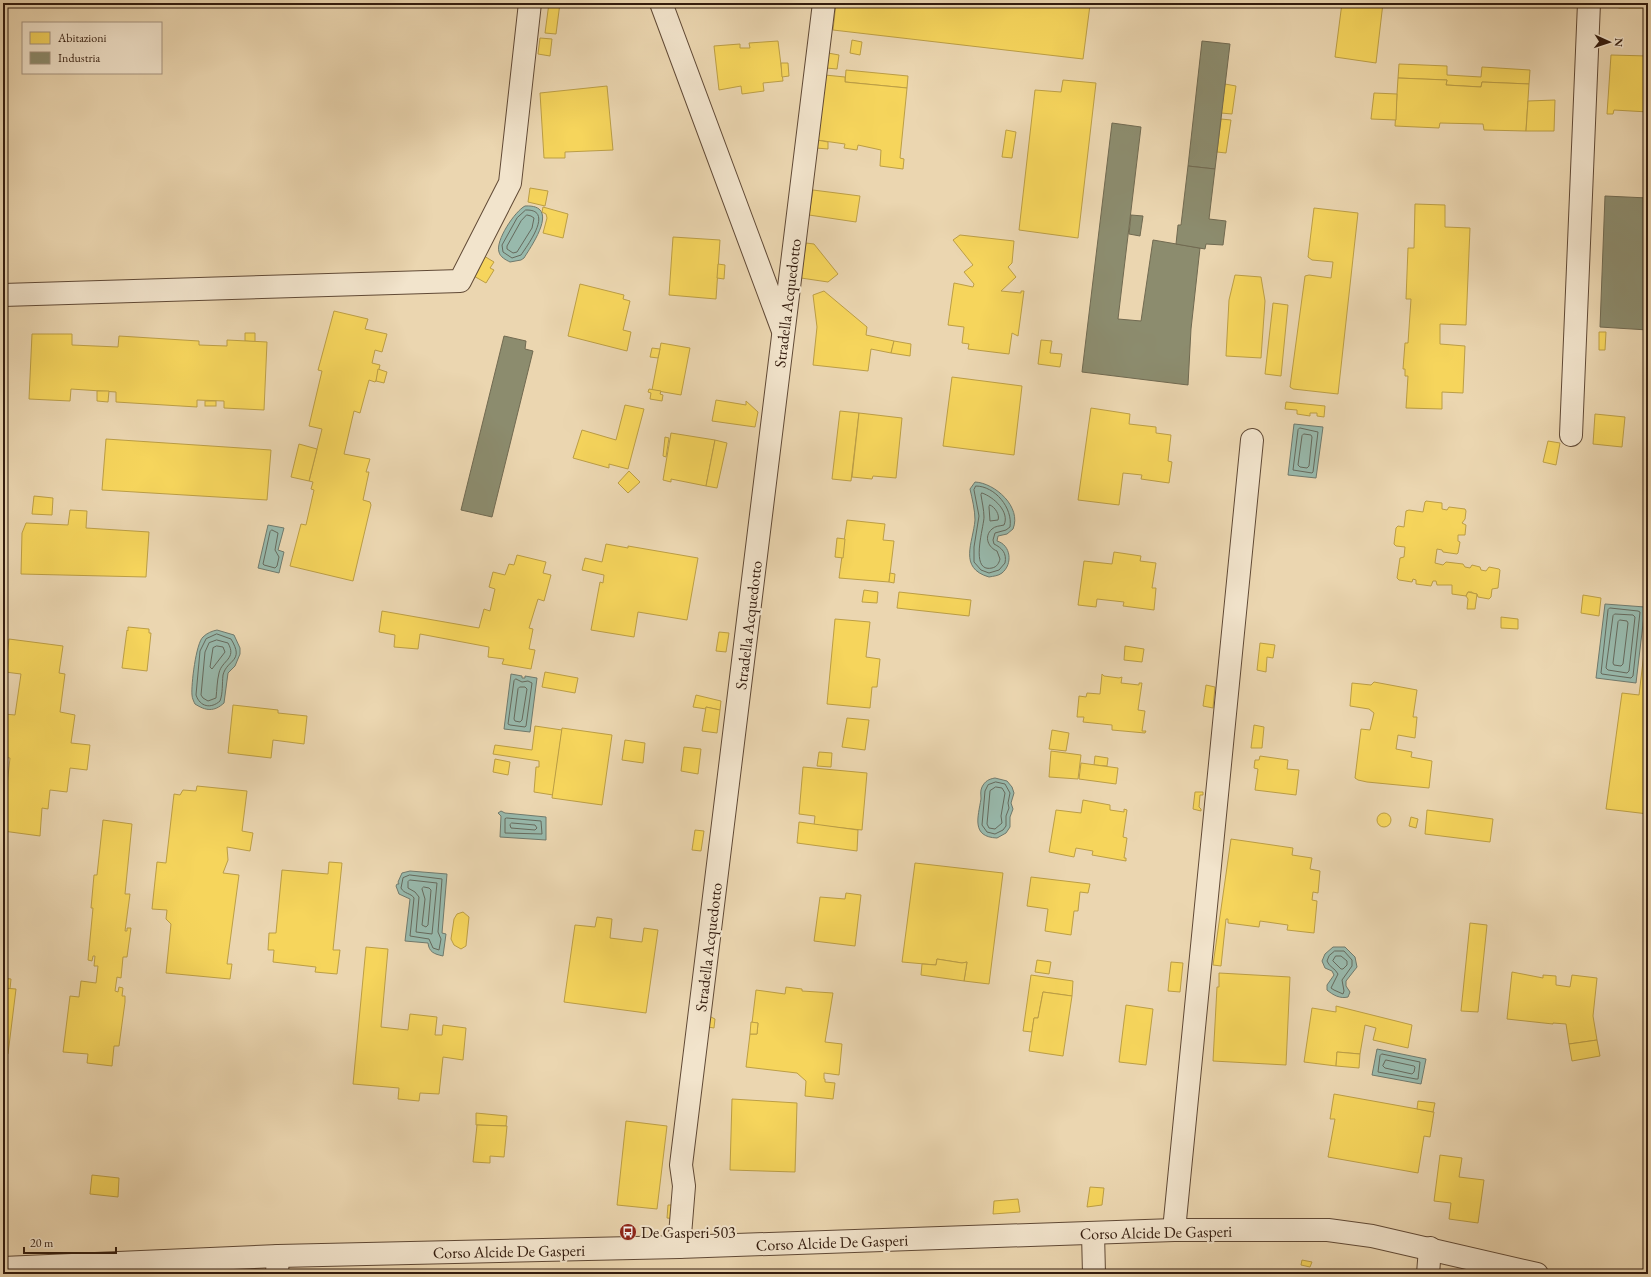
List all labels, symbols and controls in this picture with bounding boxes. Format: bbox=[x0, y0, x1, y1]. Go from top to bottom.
legend bbox=[22, 22, 162, 74]
north arrow bbox=[1589, 22, 1629, 62]
text: Abitazioni bbox=[57, 30, 106, 46]
text: N bbox=[1612, 38, 1626, 47]
text: Industria bbox=[58, 50, 100, 66]
street label: Stradella Acquedotto bbox=[769, 237, 806, 369]
street label: Stradella Acquedotto bbox=[730, 559, 767, 691]
street label: Stradella Acquedotto bbox=[690, 881, 727, 1013]
street label: Corso Alcide De Gasperi bbox=[1080, 1221, 1232, 1244]
bus stop icon: De Gasperi 503 bbox=[618, 1222, 638, 1242]
place label: De Gasperi 503 bbox=[641, 1222, 736, 1243]
scale bar bbox=[24, 1229, 116, 1255]
street label: Corso Alcide De Gasperi bbox=[756, 1229, 909, 1256]
text: 20 m bbox=[30, 1235, 54, 1251]
street label: Corso Alcide De Gasperi bbox=[433, 1240, 585, 1263]

